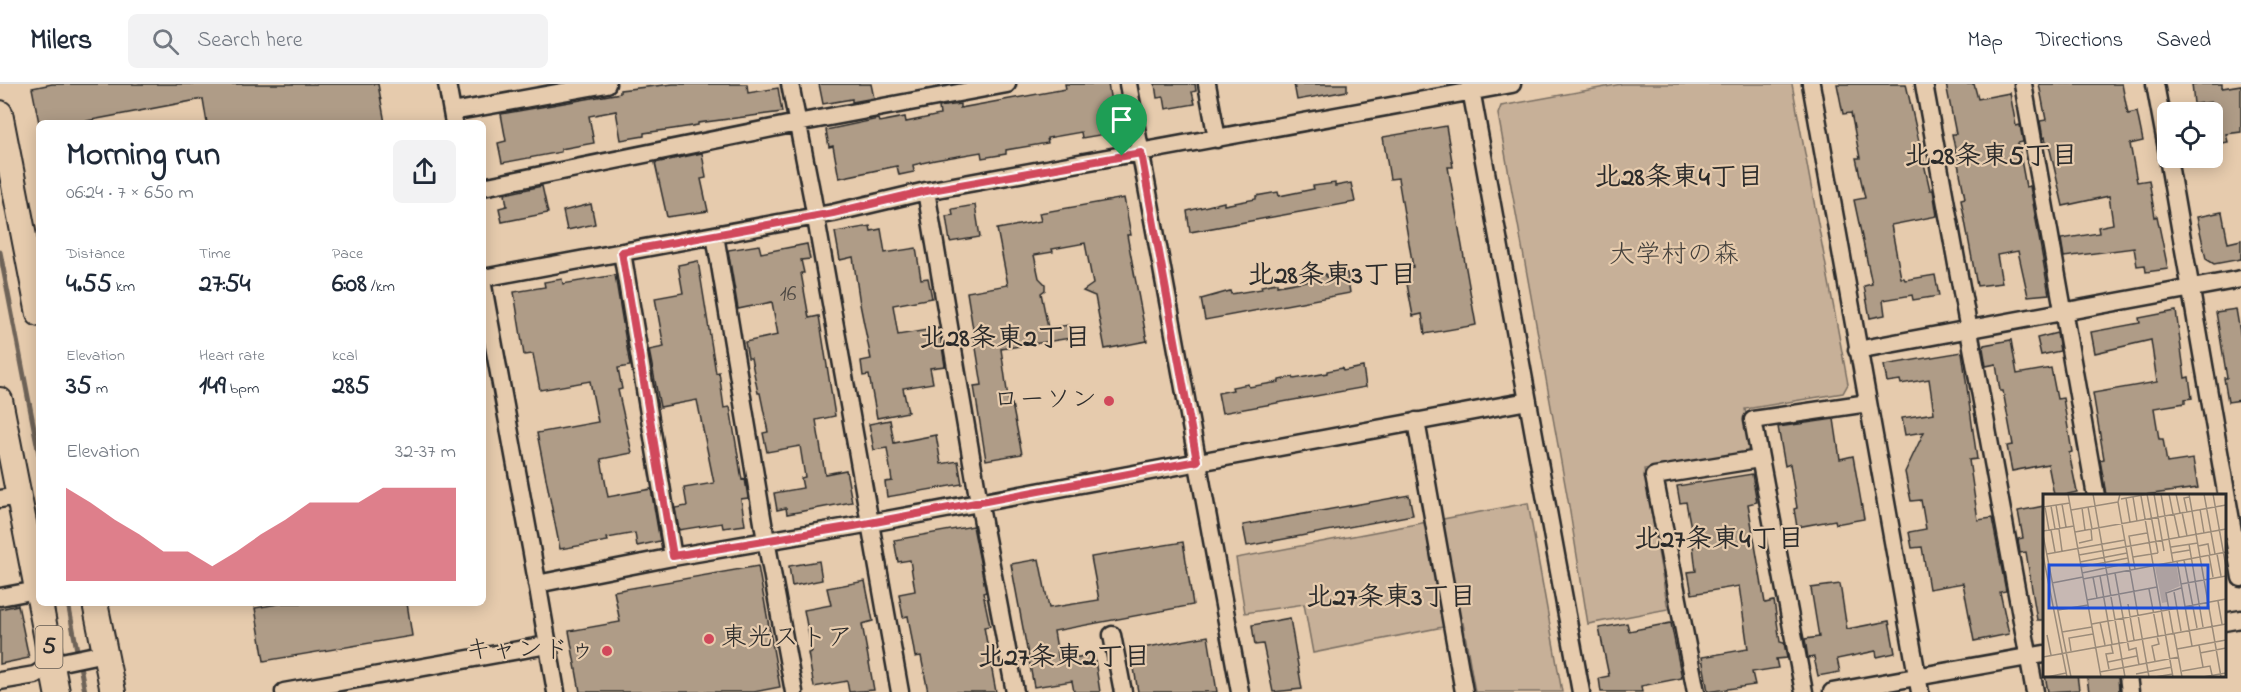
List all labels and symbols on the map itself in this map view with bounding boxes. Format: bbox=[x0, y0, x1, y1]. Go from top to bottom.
pin bbox=[1096, 94, 1147, 156]
district label: 北28条東5丁目 bbox=[1904, 138, 2078, 177]
district label: 北28条東4丁目 bbox=[1594, 159, 1764, 198]
park label: 大学村の森 bbox=[1609, 237, 1739, 275]
district label: 北28条東3丁目 bbox=[1247, 257, 1417, 296]
house number: 16 bbox=[780, 279, 797, 311]
district label: 北28条東2丁目 bbox=[919, 320, 1091, 359]
place label: ローソン bbox=[993, 382, 1097, 420]
marker: ローソン bbox=[1102, 394, 1116, 408]
inset map bbox=[2043, 494, 2226, 677]
district label: 北27条東4丁目 bbox=[1634, 521, 1804, 560]
district label: 北27条東3丁目 bbox=[1306, 579, 1476, 618]
place label: 東光ストア bbox=[721, 620, 853, 658]
road number: 5 bbox=[36, 626, 62, 668]
place label: キャンドゥ bbox=[465, 632, 595, 670]
marker: 東光ストア bbox=[702, 632, 716, 646]
district label: 北27条東2丁目 bbox=[978, 639, 1150, 678]
marker: キャンドゥ bbox=[600, 644, 614, 658]

